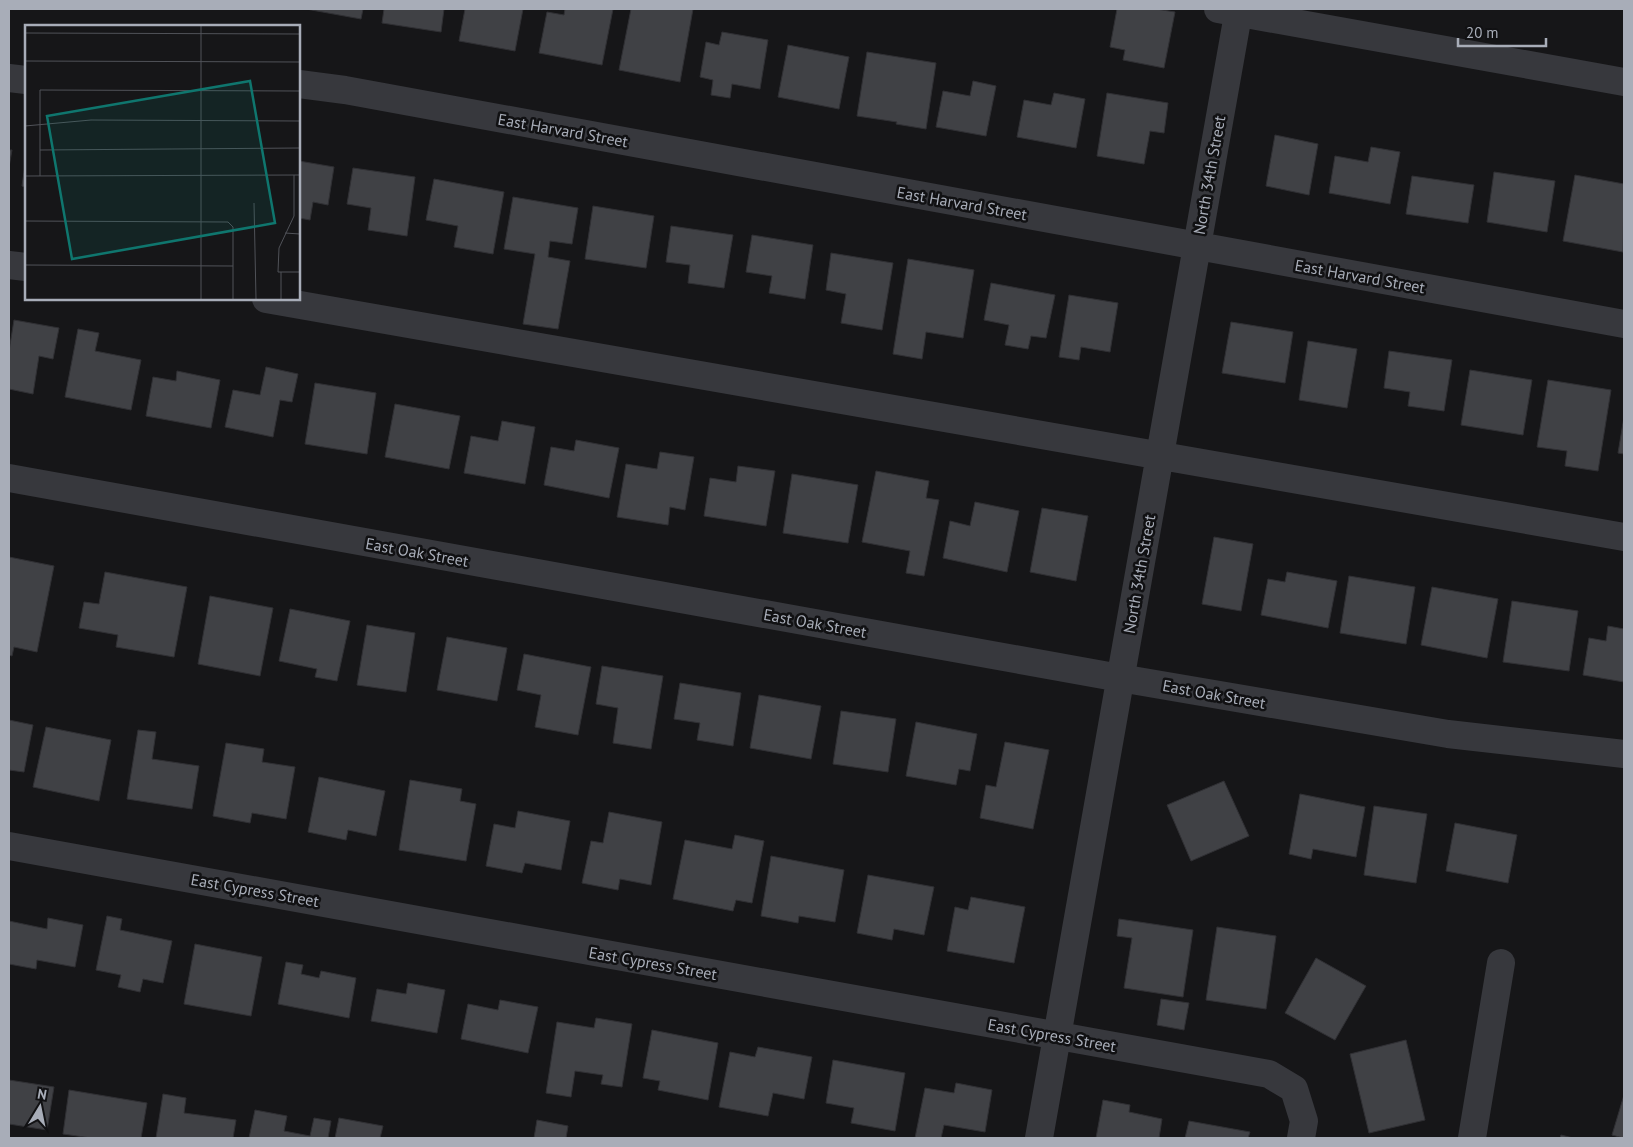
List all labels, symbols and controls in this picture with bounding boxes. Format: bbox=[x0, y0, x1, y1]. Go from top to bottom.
scale bar bbox=[1458, 15, 1546, 47]
text: 20 m bbox=[1466, 23, 1499, 42]
inset map bbox=[25, 25, 300, 300]
street label: East Harvard Street bbox=[496, 109, 630, 151]
street label: North 34th Street bbox=[1189, 113, 1229, 236]
street label: East Harvard Street bbox=[895, 182, 1029, 224]
street label: East Harvard Street bbox=[1293, 255, 1427, 297]
street label: North 34th Street bbox=[1119, 512, 1159, 635]
street label: East Oak Street bbox=[364, 533, 471, 571]
street label: East Oak Street bbox=[762, 604, 869, 642]
street label: East Oak Street bbox=[1161, 675, 1268, 713]
street label: East Cypress Street bbox=[189, 869, 321, 911]
street label: East Cypress Street bbox=[587, 942, 719, 984]
street label: East Cypress Street bbox=[986, 1014, 1118, 1056]
north arrow bbox=[15, 1082, 65, 1132]
text: N bbox=[36, 1085, 48, 1104]

